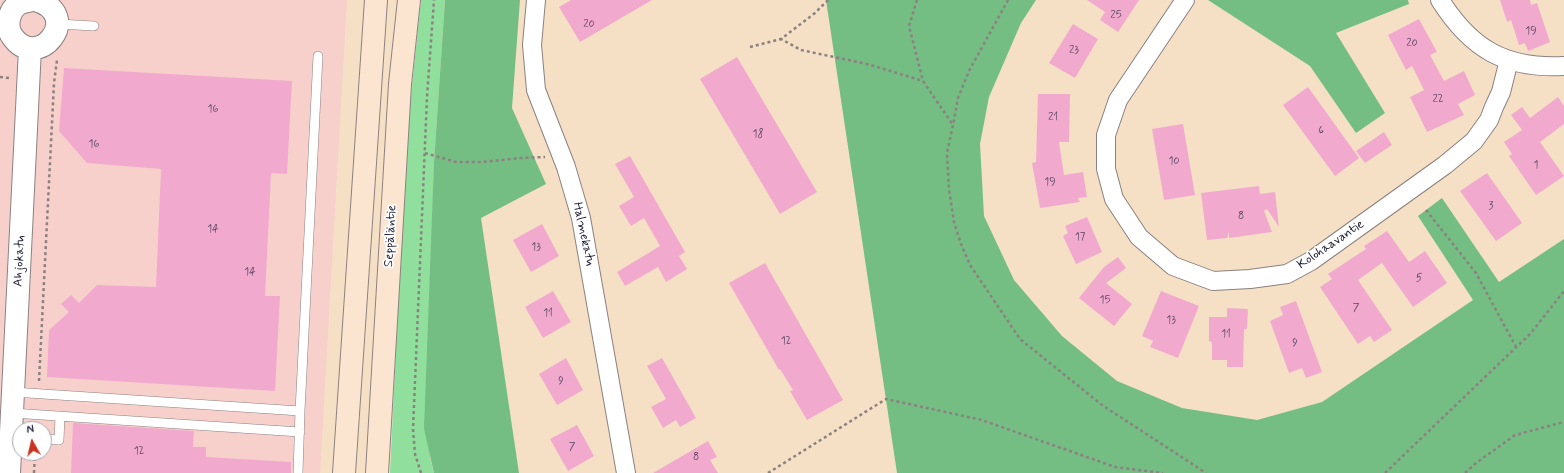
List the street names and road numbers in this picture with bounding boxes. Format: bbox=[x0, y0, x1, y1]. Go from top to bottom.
street label: Halmekatu bbox=[569, 201, 597, 267]
street label: Seppäläntie bbox=[382, 204, 400, 268]
street label: Kolohaavantie bbox=[1294, 217, 1368, 273]
street label: Ahjokatu bbox=[11, 235, 29, 287]

